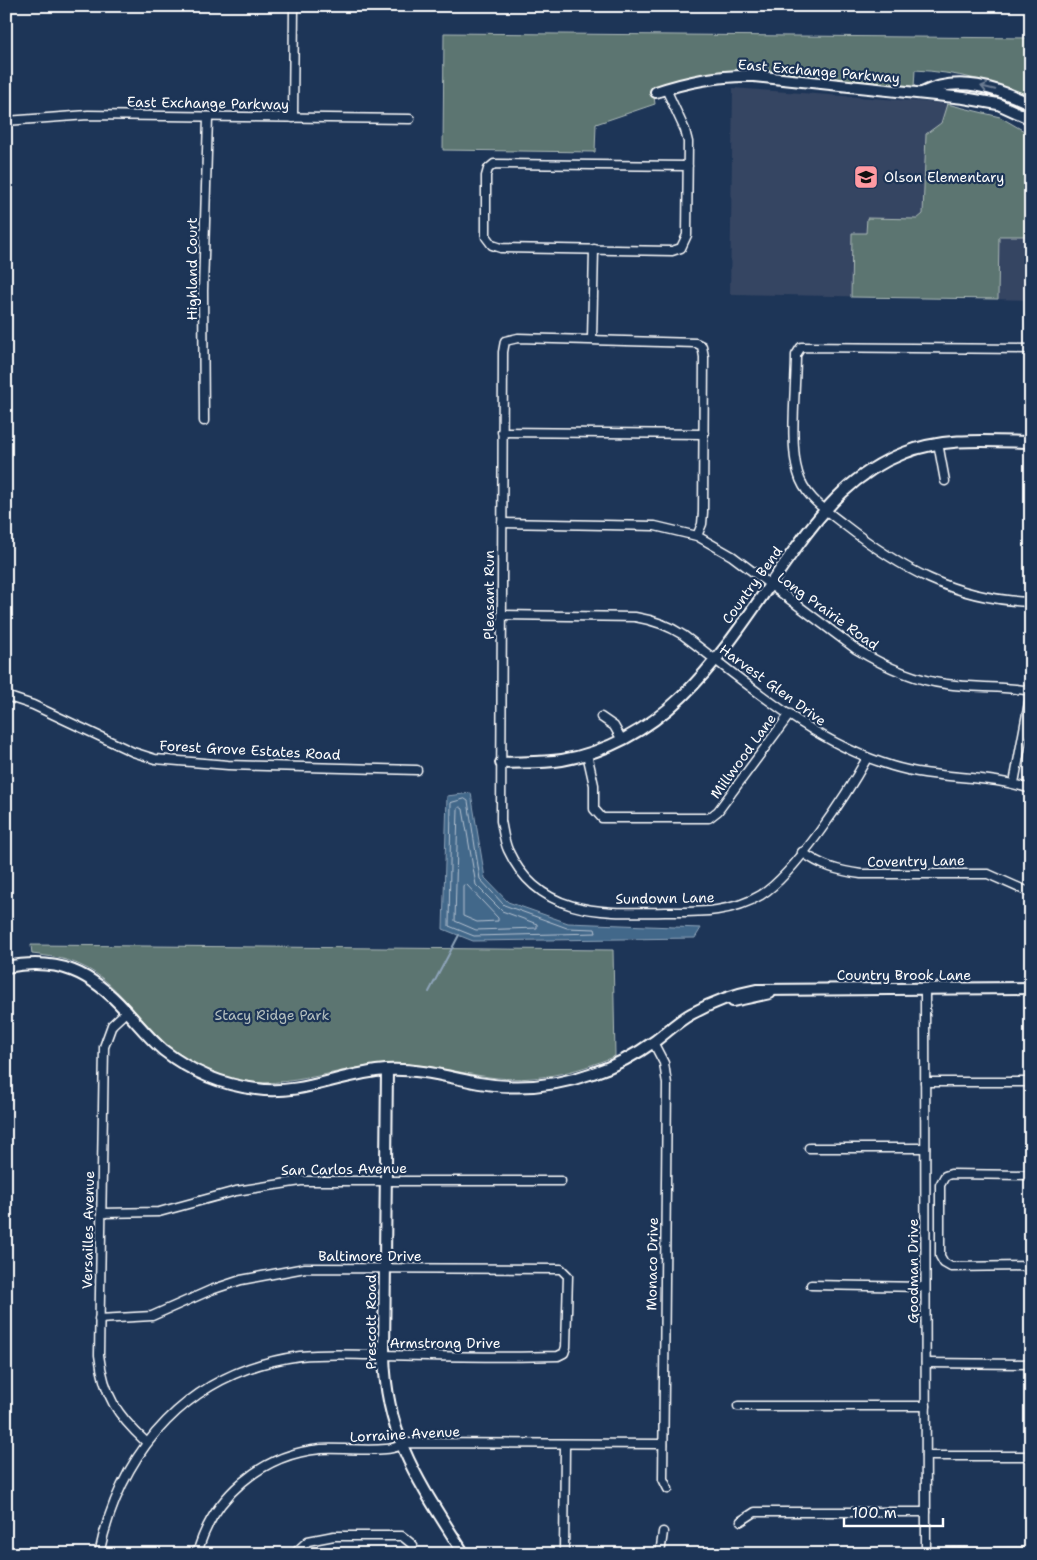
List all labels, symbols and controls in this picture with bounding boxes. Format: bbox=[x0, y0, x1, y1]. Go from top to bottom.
street label: East Exchange Parkway bbox=[737, 55, 901, 87]
one-way arrow bbox=[980, 83, 996, 92]
street label: East Exchange Parkway bbox=[127, 93, 289, 113]
school or university icon: Olson Elementary bbox=[853, 164, 879, 190]
place label: Olson Elementary bbox=[884, 168, 1004, 186]
street label: Highland Court bbox=[183, 217, 201, 321]
street label: Country Bend bbox=[718, 543, 786, 627]
street label: Pleasant Run bbox=[480, 550, 498, 640]
street label: Long Prairie Road bbox=[774, 568, 882, 654]
street label: Harvest Glen Drive bbox=[716, 640, 830, 730]
street label: Millwood Lane bbox=[706, 710, 780, 802]
street label: Forest Grove Estates Road bbox=[159, 736, 341, 764]
street label: Coventry Lane bbox=[867, 851, 965, 871]
street label: Sundown Lane bbox=[615, 888, 715, 908]
street label: Country Brook Lane bbox=[837, 966, 971, 984]
park label: Stacy Ridge Park bbox=[215, 1006, 330, 1024]
street label: San Carlos Avenue bbox=[281, 1159, 407, 1179]
street label: Versailles Avenue bbox=[78, 1171, 98, 1289]
street label: Monaco Drive bbox=[642, 1217, 662, 1311]
street label: Goodman Drive bbox=[904, 1219, 922, 1323]
street label: Baltimore Drive bbox=[318, 1247, 422, 1265]
street label: Prescott Road bbox=[362, 1274, 380, 1370]
street label: Armstrong Drive bbox=[389, 1334, 501, 1352]
street label: Lorraine Avenue bbox=[349, 1422, 461, 1446]
scale bar bbox=[844, 1495, 943, 1527]
text: 100 m bbox=[852, 1503, 897, 1523]

